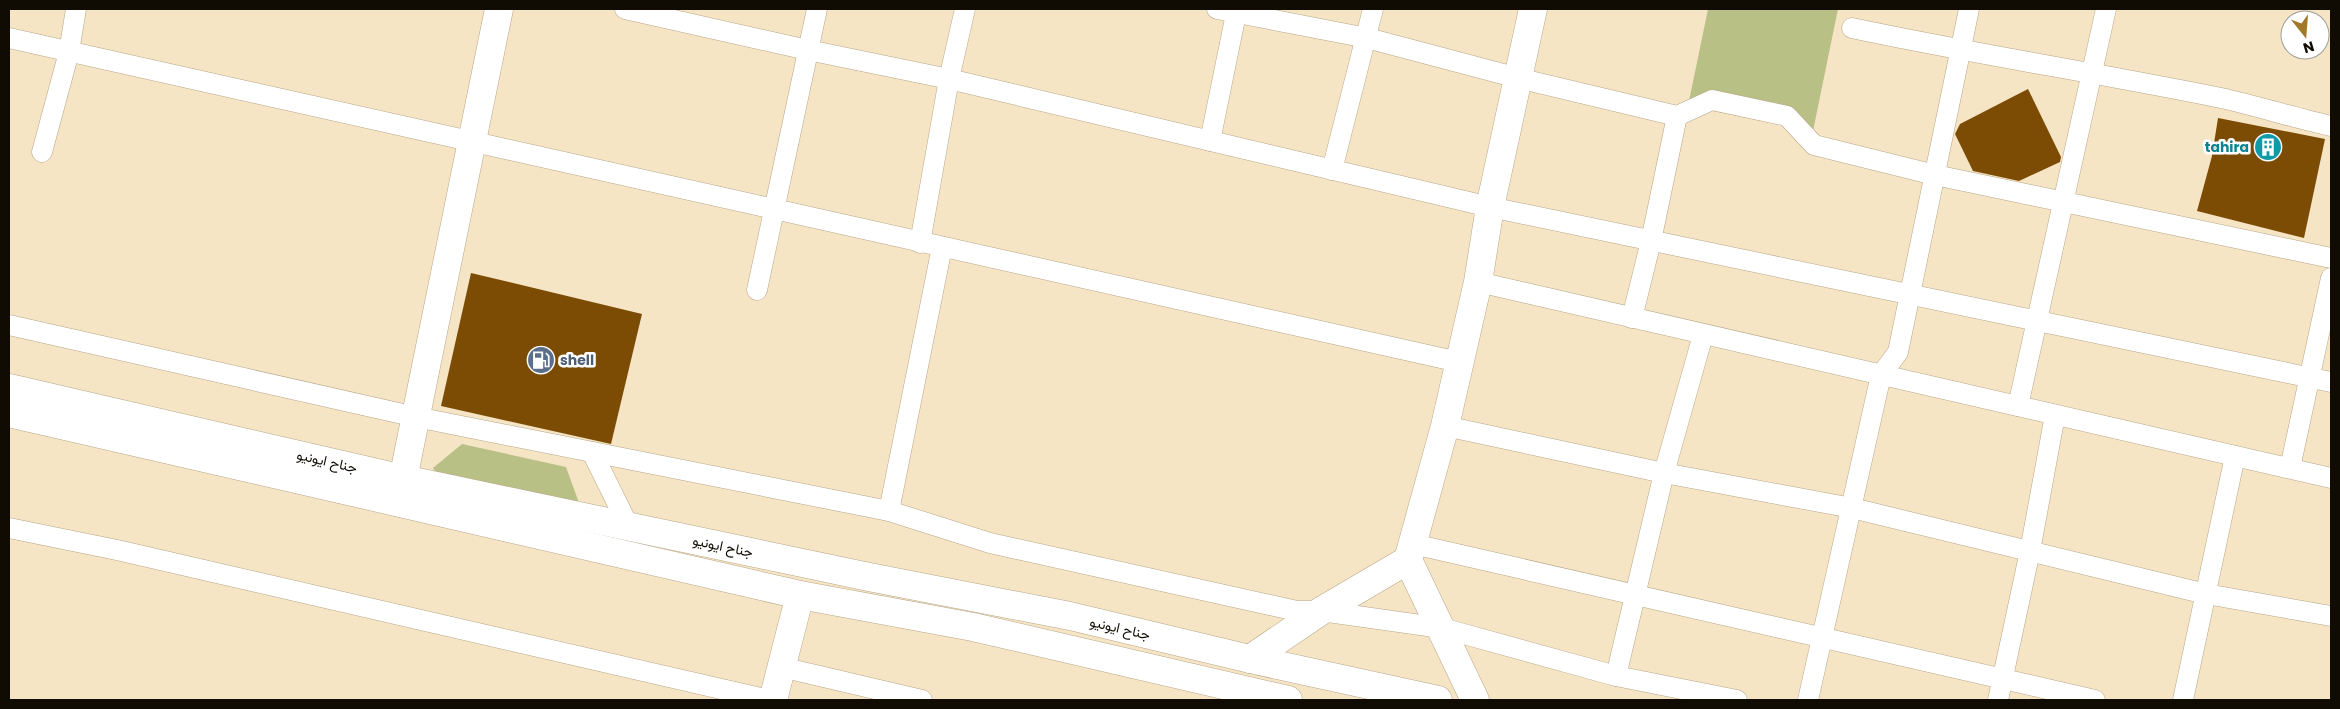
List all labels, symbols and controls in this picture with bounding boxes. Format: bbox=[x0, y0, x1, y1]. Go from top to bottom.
north arrow bbox=[2280, 10, 2330, 60]
text: N bbox=[2301, 36, 2317, 59]
building icon: tahira bbox=[2253, 132, 2283, 162]
place label: tahira bbox=[2205, 137, 2249, 157]
fuel station icon: shell bbox=[526, 345, 556, 375]
place label: shell bbox=[560, 350, 594, 370]
street label: جناح ایونیو bbox=[295, 444, 359, 479]
street label: جناح ایونیو bbox=[691, 530, 755, 563]
street label: جناح ایونیو bbox=[1088, 611, 1152, 646]

